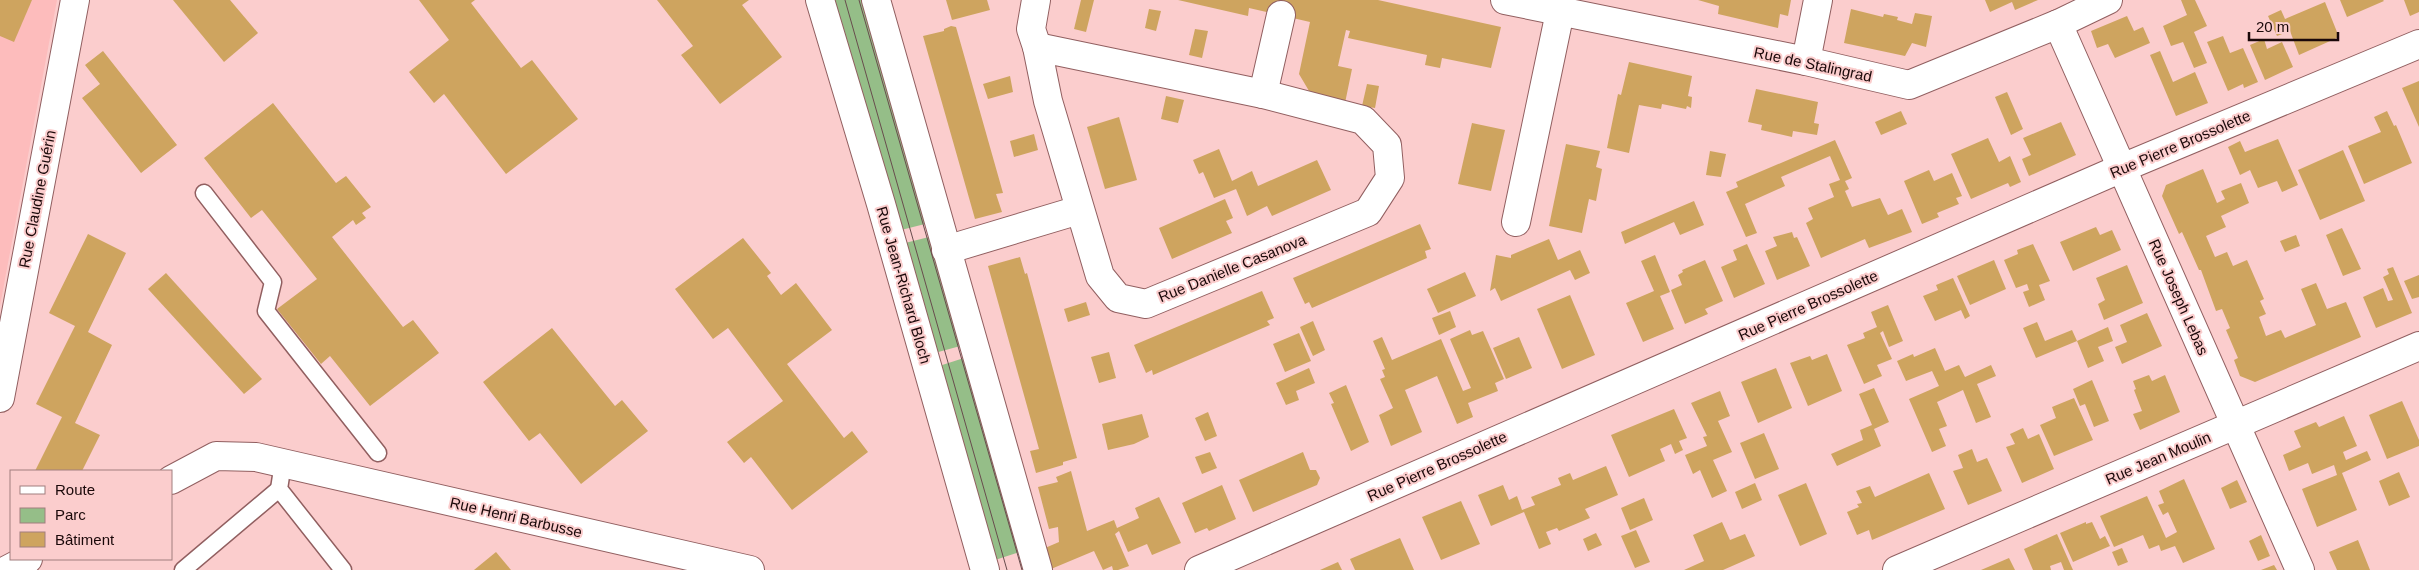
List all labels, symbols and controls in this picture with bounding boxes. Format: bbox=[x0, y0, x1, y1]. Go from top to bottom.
scale bar bbox=[2249, 10, 2338, 42]
text: 20 m bbox=[2256, 18, 2289, 35]
street label: Rue de Stalingrad bbox=[1752, 43, 1874, 85]
street label: Rue Pierre Brossolette bbox=[2107, 107, 2253, 181]
street label: Rue Claudine Guérin bbox=[15, 129, 59, 269]
street label: Rue Jean-Richard Bloch bbox=[873, 205, 935, 365]
street label: Rue Danielle Casanova bbox=[1156, 230, 1309, 305]
street label: Rue Joseph Lebas bbox=[2146, 236, 2212, 358]
street label: Rue Pierre Brossolette bbox=[1736, 267, 1880, 343]
street label: Rue Pierre Brossolette bbox=[1365, 428, 1509, 504]
street label: Rue Jean Moulin bbox=[2103, 428, 2213, 488]
legend bbox=[10, 470, 172, 560]
text: Route bbox=[55, 481, 95, 498]
street label: Rue Henri Barbusse bbox=[448, 494, 584, 540]
text: Parc bbox=[55, 506, 86, 523]
text: Bâtiment bbox=[55, 531, 115, 548]

